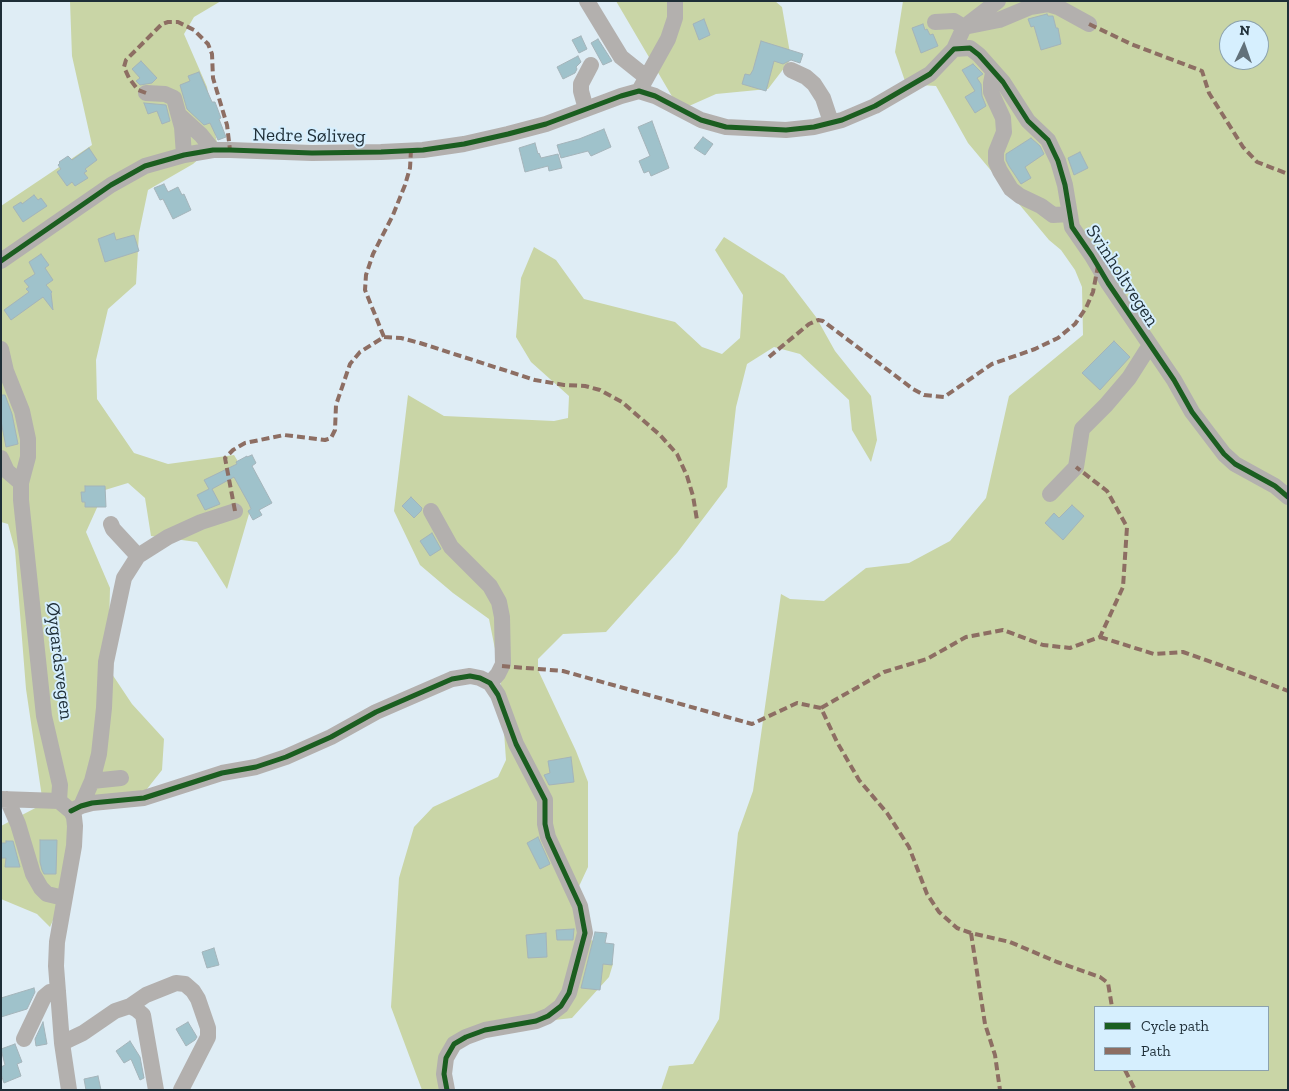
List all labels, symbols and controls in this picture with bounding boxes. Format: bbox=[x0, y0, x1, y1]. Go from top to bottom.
north arrow bbox=[1219, 20, 1269, 70]
text: N bbox=[1239, 22, 1251, 39]
street label: Nedre Søliveg bbox=[252, 124, 366, 148]
street label: Svinholtvegen bbox=[1081, 221, 1163, 331]
street label: Øygardsvegen bbox=[40, 601, 78, 721]
legend bbox=[1094, 1006, 1269, 1071]
text: Cycle path bbox=[1141, 1017, 1209, 1035]
text: Path bbox=[1141, 1042, 1171, 1060]

